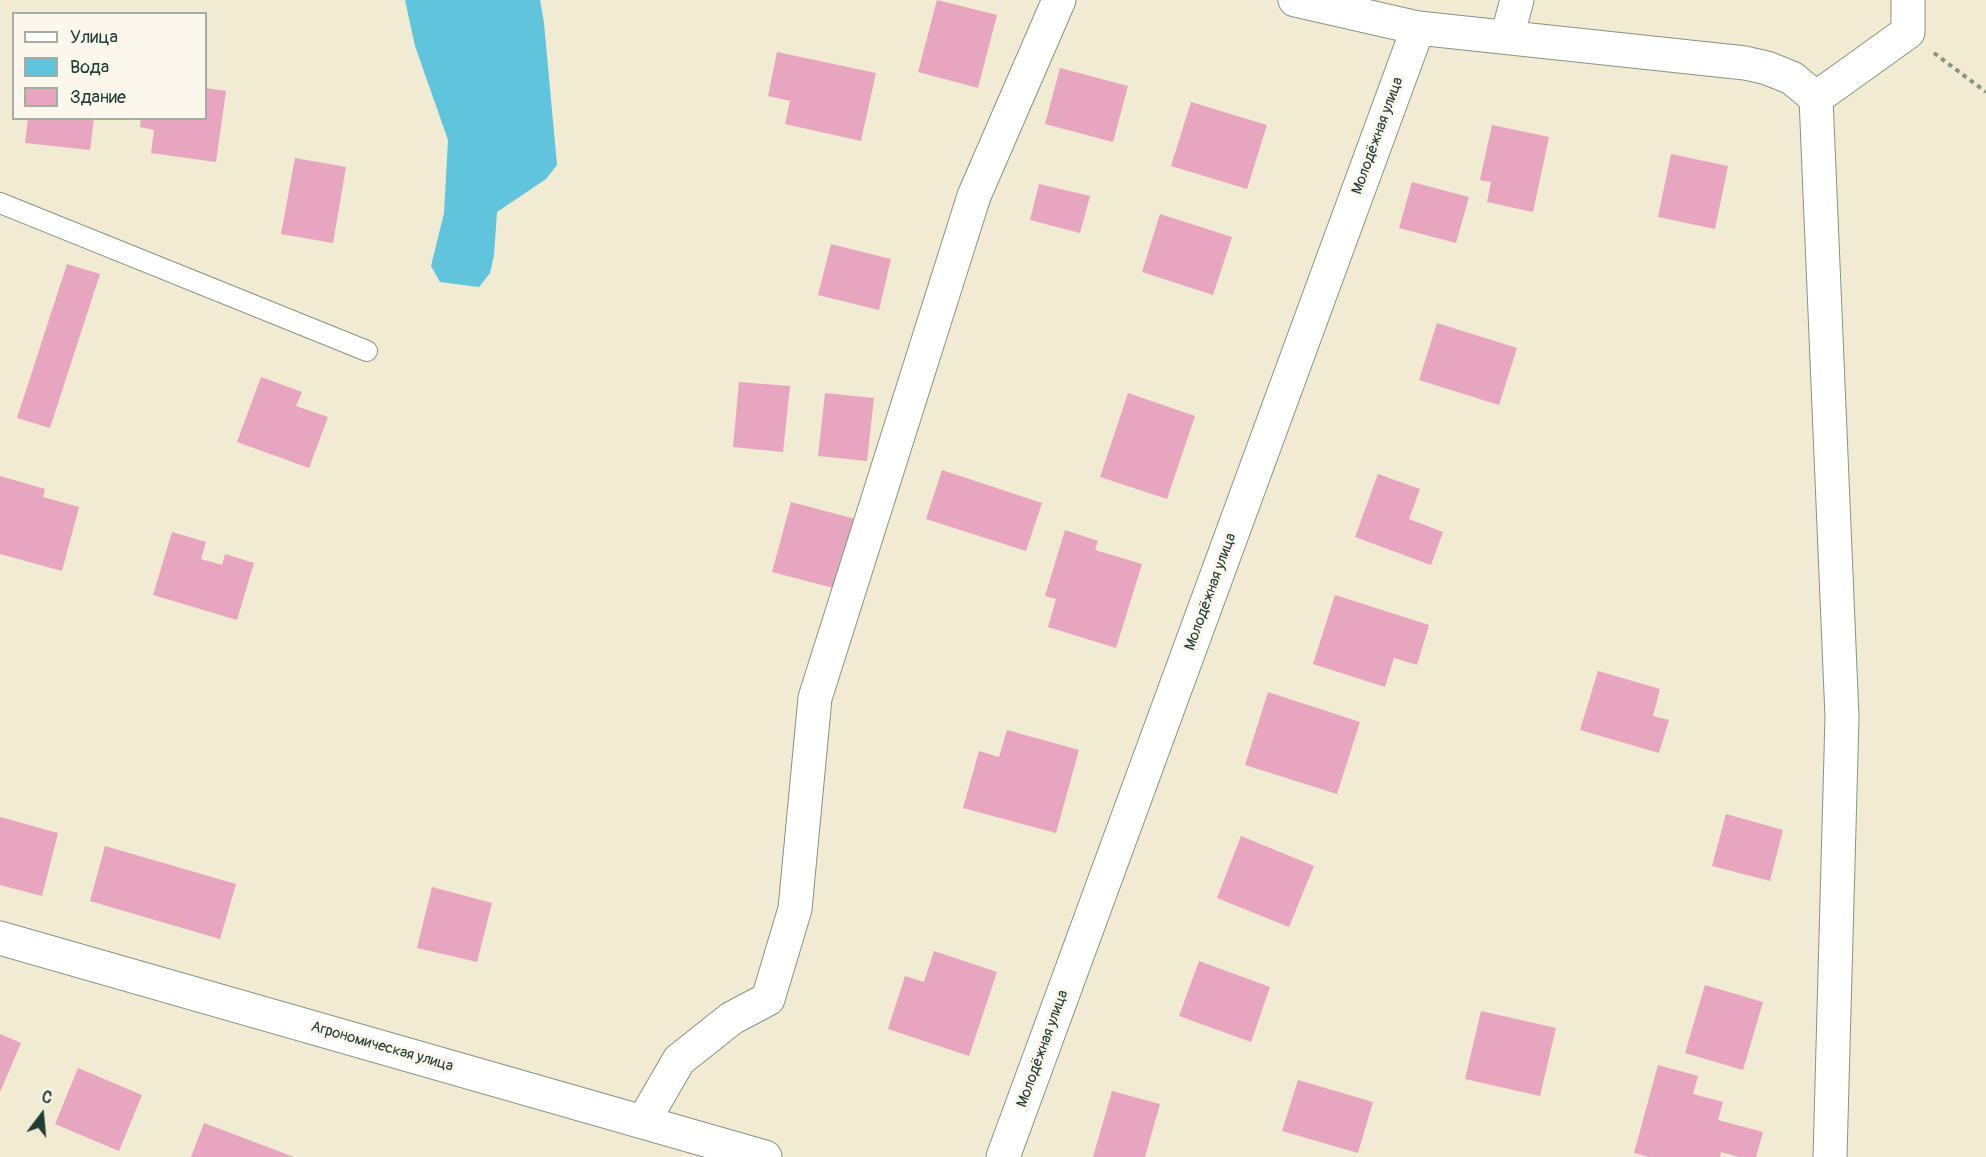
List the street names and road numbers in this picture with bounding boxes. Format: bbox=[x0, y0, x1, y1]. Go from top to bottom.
street label: Молодёжная улица bbox=[1348, 75, 1408, 197]
street label: Молодёжная улица bbox=[1181, 531, 1241, 653]
street label: Молодёжная улица bbox=[1013, 988, 1073, 1110]
street label: Агрономическая улица bbox=[309, 1018, 455, 1076]

